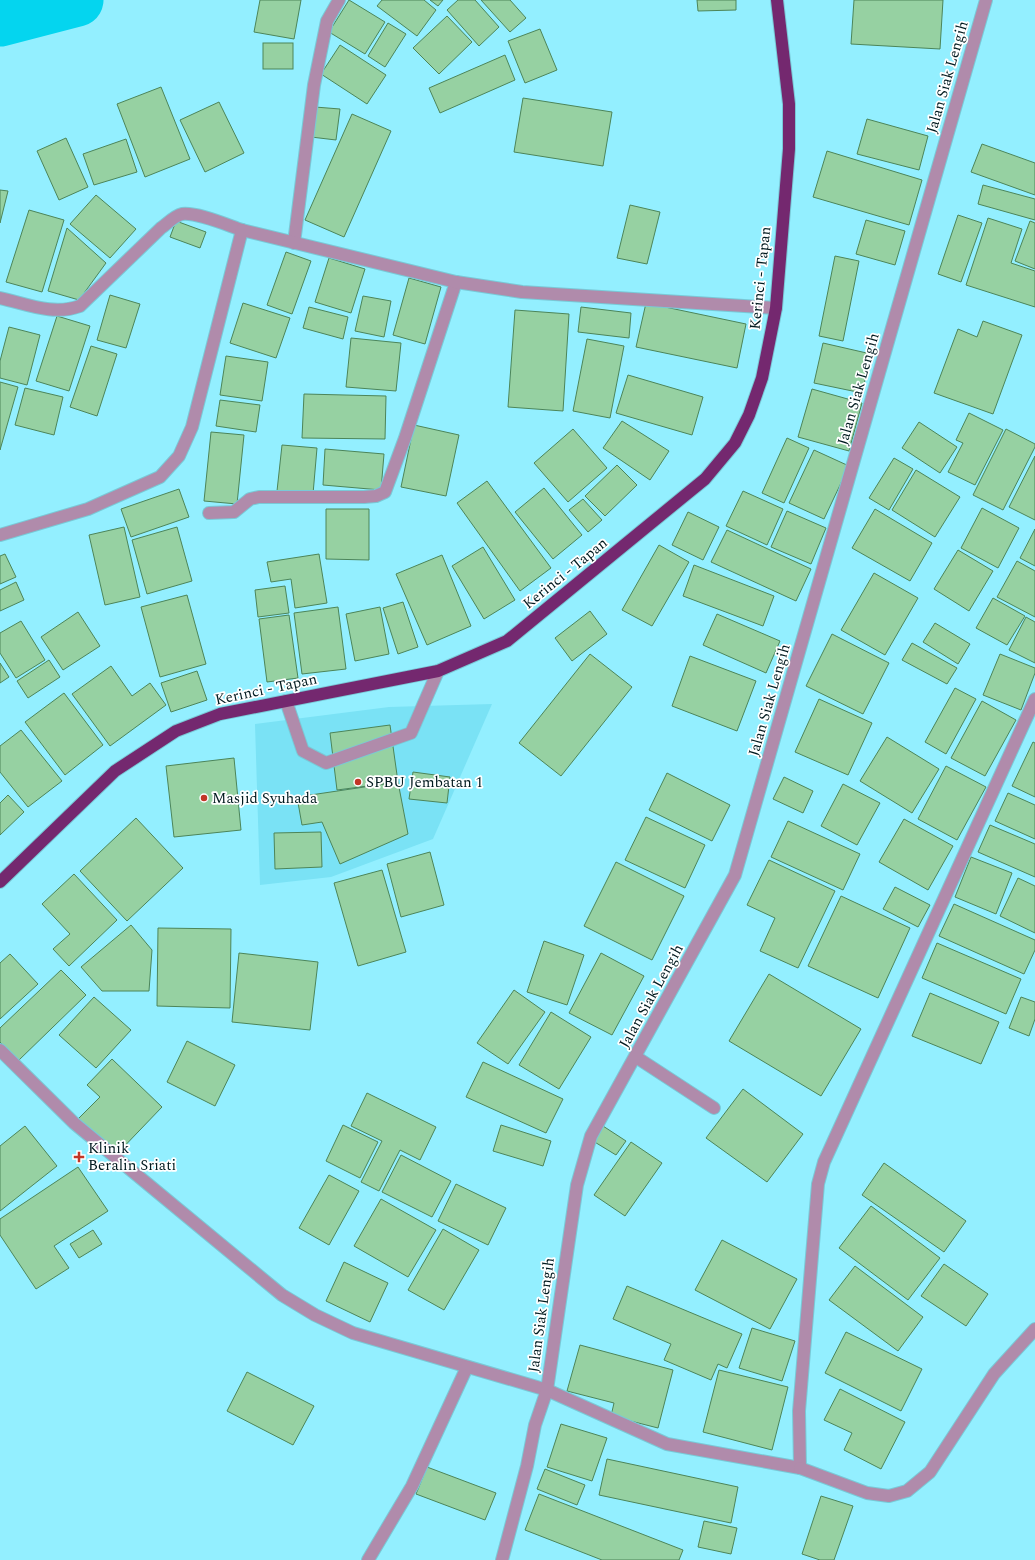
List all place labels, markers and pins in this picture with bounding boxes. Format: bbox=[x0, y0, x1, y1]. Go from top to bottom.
place label: SPBU Jembatan 1 bbox=[366, 771, 483, 794]
marker: SPBU Jembatan 1 bbox=[353, 777, 363, 787]
place label: Masjid Syuhada bbox=[212, 787, 318, 810]
marker: Masjid Syuhada bbox=[199, 793, 209, 803]
place label: Klinik Beralin Sriati bbox=[88, 1137, 176, 1177]
marker: Klinik Beralin Sriati bbox=[73, 1151, 85, 1163]

